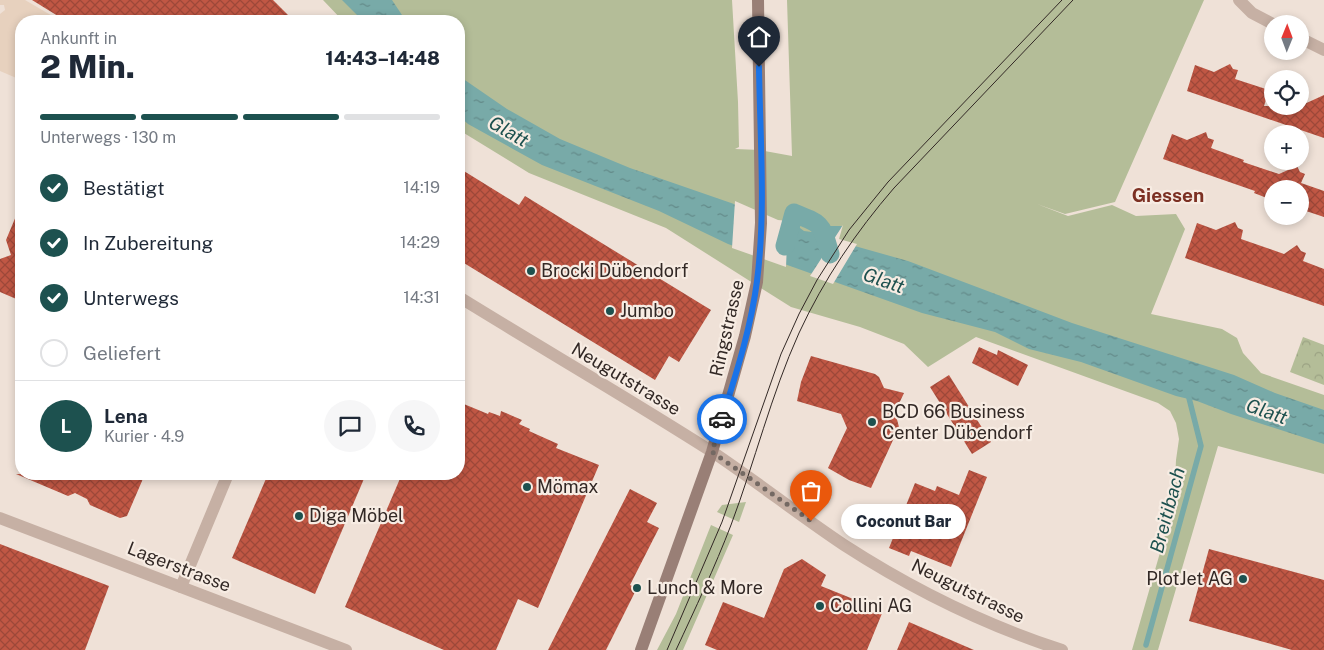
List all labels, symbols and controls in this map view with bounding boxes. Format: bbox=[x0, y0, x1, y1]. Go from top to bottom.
north arrow bbox=[1264, 15, 1309, 60]
map controls bbox=[1264, 15, 1309, 225]
pin bbox=[738, 16, 780, 67]
icon: home bbox=[745, 23, 773, 51]
text: Ankunft in bbox=[40, 29, 117, 48]
text: 14:43–14:48 bbox=[325, 47, 440, 69]
text: 2 Min. bbox=[40, 48, 135, 85]
button: locate bbox=[1264, 70, 1309, 115]
water label: Glatt bbox=[485, 111, 533, 151]
button: + bbox=[1264, 125, 1309, 170]
text: Unterwegs · 130 m bbox=[40, 128, 176, 147]
icon: check bbox=[40, 174, 68, 202]
text: Bestätigt bbox=[83, 177, 165, 199]
text: 14:19 bbox=[403, 178, 440, 197]
button: − bbox=[1264, 180, 1309, 225]
district label: Giessen bbox=[1132, 184, 1204, 206]
icon: check bbox=[40, 229, 68, 257]
text: In Zubereitung bbox=[83, 232, 213, 254]
text: 14:29 bbox=[400, 233, 440, 252]
place label: Brocki Dübendorf bbox=[541, 260, 688, 281]
water label: Glatt bbox=[861, 263, 907, 297]
marker: Brocki Dübendorf bbox=[525, 265, 537, 277]
street label: Ringstrasse bbox=[705, 277, 748, 378]
icon: check bbox=[40, 284, 68, 312]
text: Unterwegs bbox=[83, 287, 179, 309]
text: 14:31 bbox=[403, 288, 440, 307]
place label: Jumbo bbox=[620, 300, 674, 321]
marker: Jumbo bbox=[604, 305, 616, 317]
street label: Neugutstrasse bbox=[568, 338, 684, 419]
text: Geliefert bbox=[83, 342, 161, 364]
courier bbox=[697, 394, 747, 444]
water label: Glatt bbox=[1244, 394, 1290, 428]
button: chat bbox=[324, 400, 376, 452]
button: phone bbox=[388, 400, 440, 452]
place label: BCD 66 Business Center Dübendorf bbox=[882, 401, 1033, 443]
text: Lena bbox=[104, 405, 148, 427]
icon: car bbox=[708, 405, 736, 433]
text: L bbox=[61, 415, 71, 437]
marker: BCD 66 Business Center Dübendorf bbox=[866, 416, 878, 428]
text: Kurier · 4.9 bbox=[104, 427, 184, 446]
water label: Breitibach bbox=[1145, 465, 1189, 555]
pin bbox=[790, 470, 832, 521]
place label: Mömax bbox=[537, 476, 598, 497]
icon: bag bbox=[797, 477, 825, 505]
marker: Mömax bbox=[521, 481, 533, 493]
callout: Coconut Bar bbox=[841, 504, 966, 538]
place label: Diga Möbel bbox=[309, 505, 404, 526]
marker: Diga Möbel bbox=[293, 510, 305, 522]
text: Coconut Bar bbox=[856, 512, 951, 531]
street label: Lagerstrasse bbox=[125, 537, 234, 596]
street label: Neugutstrasse bbox=[908, 554, 1028, 627]
place label: PlotJet AG bbox=[1146, 568, 1233, 589]
marker: PlotJet AG bbox=[1237, 573, 1249, 585]
place label: Lunch & More bbox=[647, 577, 763, 598]
marker: Lunch & More bbox=[631, 582, 643, 594]
place label: Collini AG bbox=[830, 595, 912, 616]
marker: Collini AG bbox=[814, 600, 826, 612]

